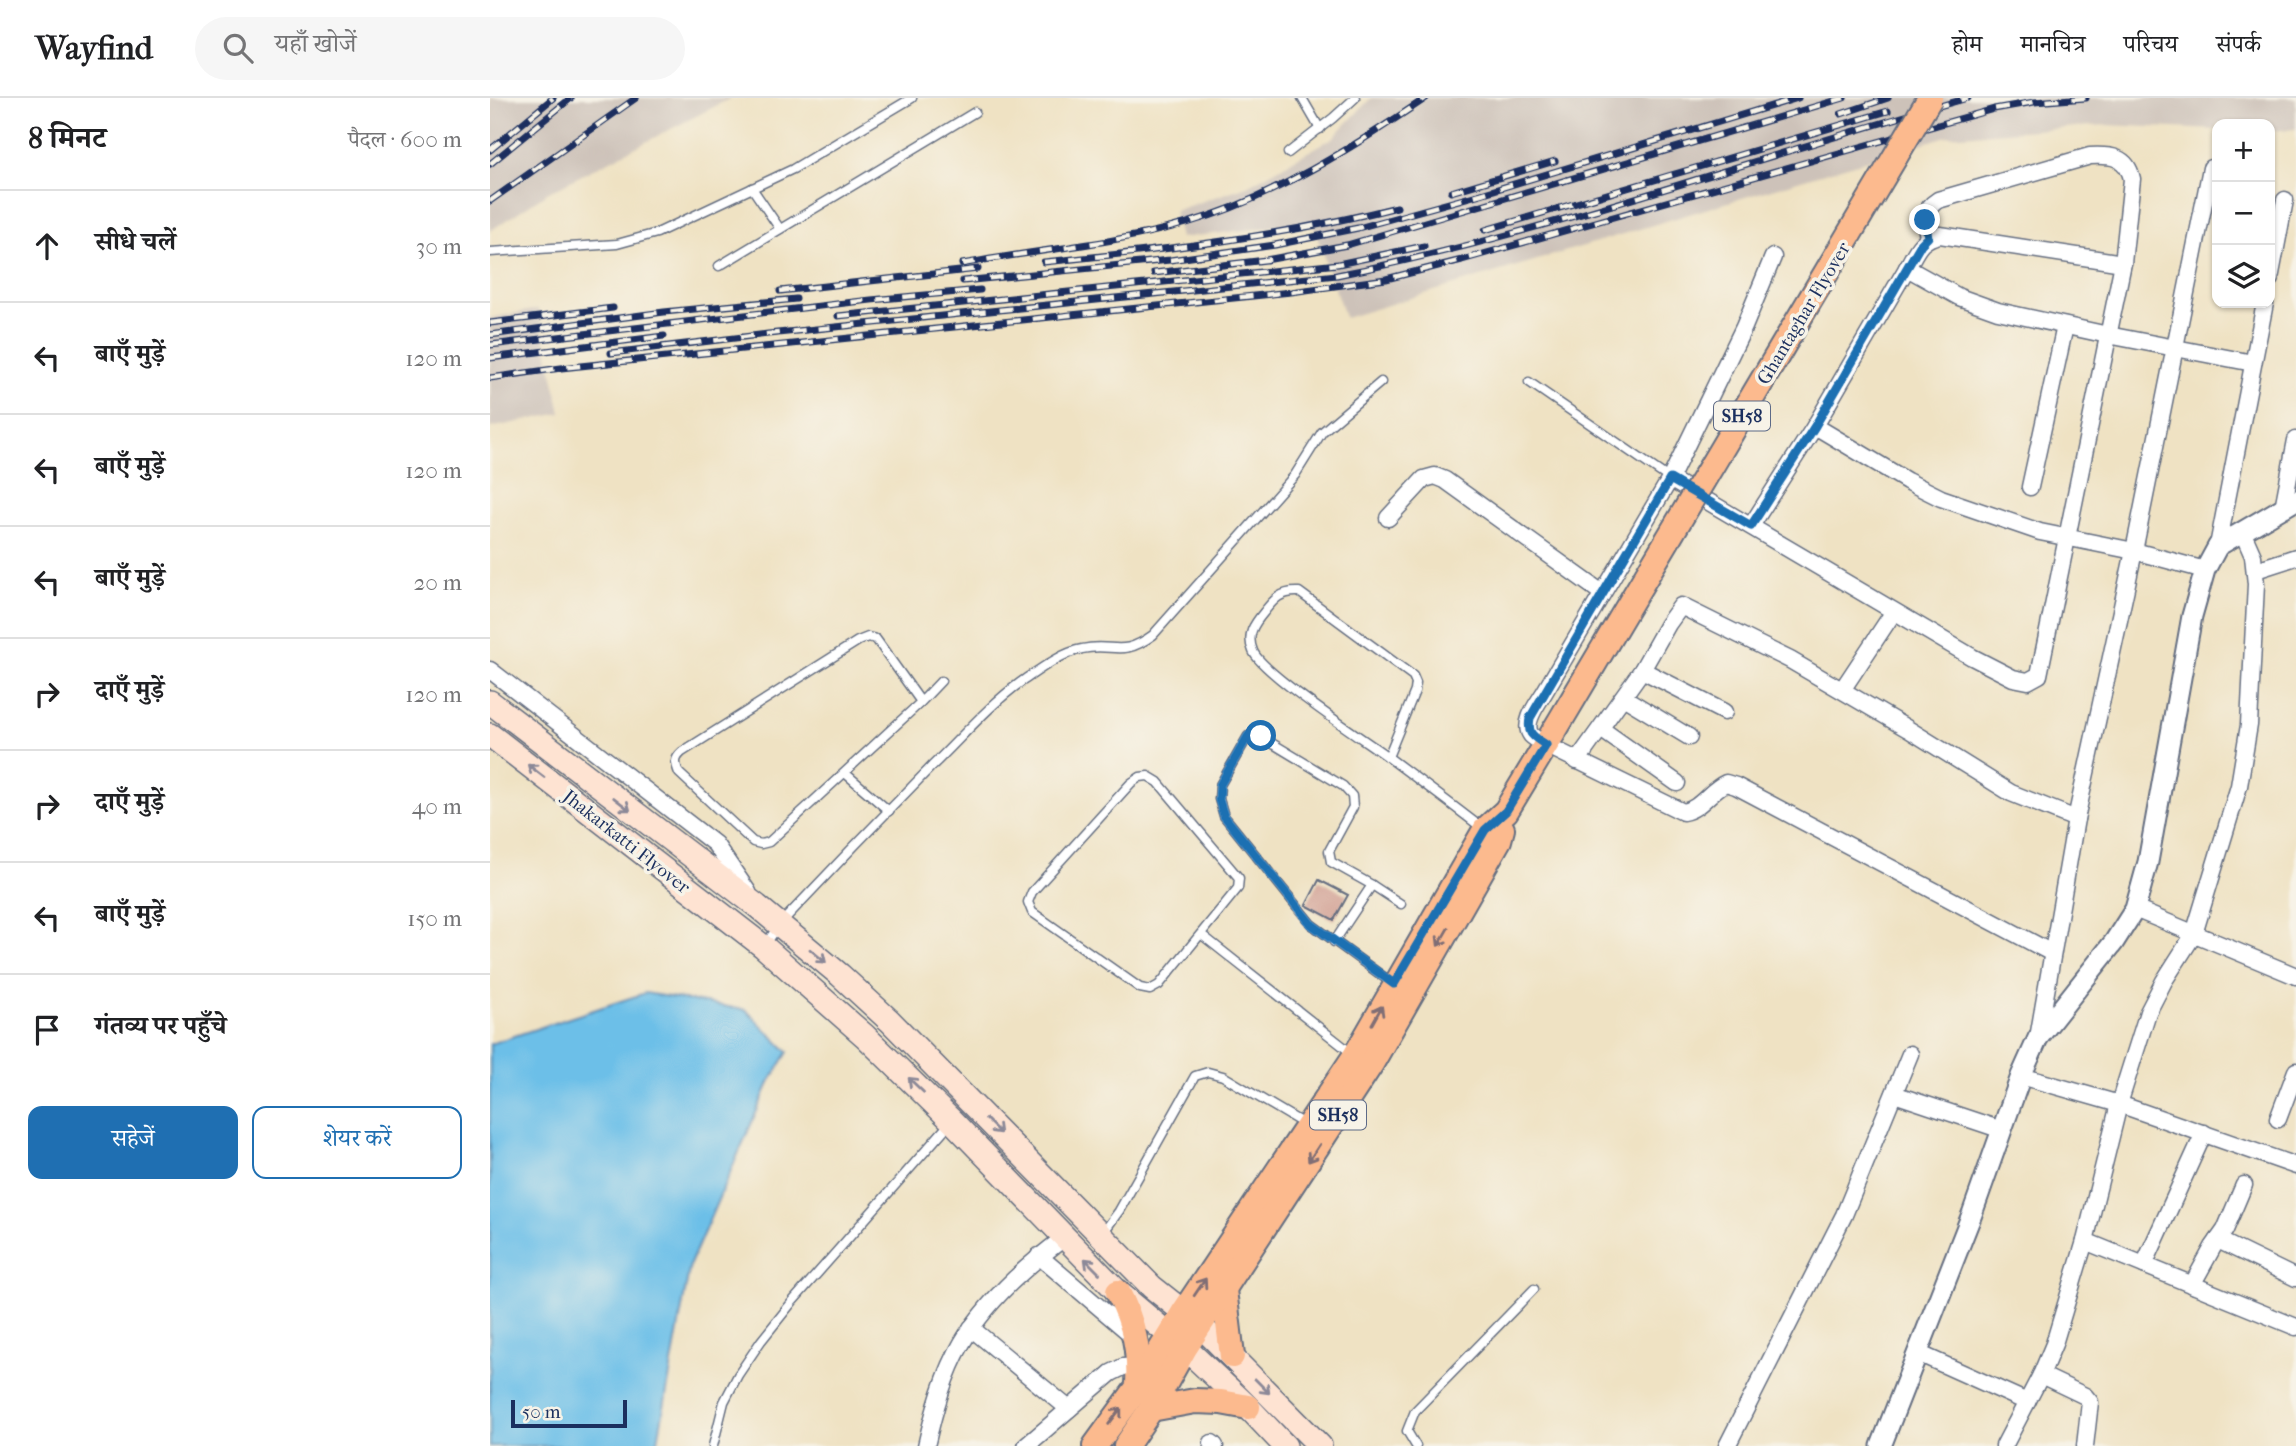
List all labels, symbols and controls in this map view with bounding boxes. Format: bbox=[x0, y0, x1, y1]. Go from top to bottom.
search box bbox=[195, 17, 685, 80]
text: यहाँ खोजें bbox=[275, 28, 357, 59]
text: Wayfind bbox=[35, 29, 153, 68]
icon: search bbox=[219, 29, 257, 67]
text: होम bbox=[1952, 30, 1982, 58]
text: मानचित्र bbox=[2020, 30, 2086, 58]
text: परिचय bbox=[2124, 30, 2178, 58]
text: संपर्क bbox=[2216, 30, 2261, 58]
map controls bbox=[2212, 119, 2275, 308]
button: + bbox=[2212, 119, 2275, 182]
text: 8 मिनट bbox=[28, 121, 106, 156]
text: पैदल · 600 m bbox=[348, 126, 462, 153]
button: − bbox=[2212, 182, 2275, 245]
route end bbox=[1909, 204, 1940, 235]
text: सीधे चलें bbox=[95, 226, 176, 257]
icon: ahead bbox=[28, 227, 66, 265]
text: 30 m bbox=[416, 233, 462, 260]
street label: Ghantaghar Flyover bbox=[1753, 238, 1855, 389]
button: layers bbox=[2212, 245, 2275, 308]
text: बाएँ मुड़ें bbox=[95, 338, 165, 369]
icon: left bbox=[28, 339, 66, 377]
text: 120 m bbox=[405, 345, 462, 372]
road number: SH58 bbox=[1714, 402, 1770, 430]
text: बाएँ मुड़ें bbox=[95, 450, 165, 481]
icon: left bbox=[28, 451, 66, 489]
text: 120 m bbox=[405, 457, 462, 484]
text: बाएँ मुड़ें bbox=[95, 562, 165, 593]
icon: left bbox=[28, 563, 66, 601]
text: 20 m bbox=[413, 569, 462, 596]
text: दाएँ मुड़ें bbox=[95, 674, 164, 705]
icon: right bbox=[28, 675, 66, 713]
text: 120 m bbox=[405, 681, 462, 708]
route start bbox=[1245, 720, 1276, 751]
one-way arrow bbox=[527, 763, 546, 778]
street label: Jhakarkatti Flyover bbox=[557, 784, 695, 899]
text: दाएँ मुड़ें bbox=[95, 786, 164, 817]
icon: right bbox=[28, 787, 66, 825]
text: 40 m bbox=[412, 793, 462, 820]
one-way arrow bbox=[612, 796, 631, 811]
text: बाएँ मुड़ें bbox=[95, 898, 165, 929]
icon: left bbox=[28, 899, 66, 937]
text: 150 m bbox=[407, 905, 462, 932]
one-way arrow bbox=[1436, 926, 1450, 946]
one-way arrow bbox=[808, 948, 826, 964]
one-way arrow bbox=[1370, 1005, 1384, 1025]
text: गंतव्य पर पहुँचे bbox=[95, 1010, 226, 1041]
icon: arrive bbox=[28, 1011, 66, 1049]
one-way arrow bbox=[908, 1077, 925, 1094]
road number: SH58 bbox=[1310, 1100, 1366, 1130]
button: सहेजें bbox=[28, 1106, 238, 1179]
button: शेयर करें bbox=[252, 1106, 462, 1179]
one-way arrow bbox=[985, 1118, 1002, 1135]
one-way arrow bbox=[1306, 1142, 1320, 1162]
one-way arrow bbox=[1084, 1258, 1101, 1275]
one-way arrow bbox=[1193, 1278, 1207, 1298]
one-way arrow bbox=[1254, 1378, 1271, 1395]
scale bar bbox=[511, 1397, 626, 1429]
text: 50 m bbox=[522, 1401, 561, 1423]
one-way arrow bbox=[1108, 1407, 1123, 1426]

